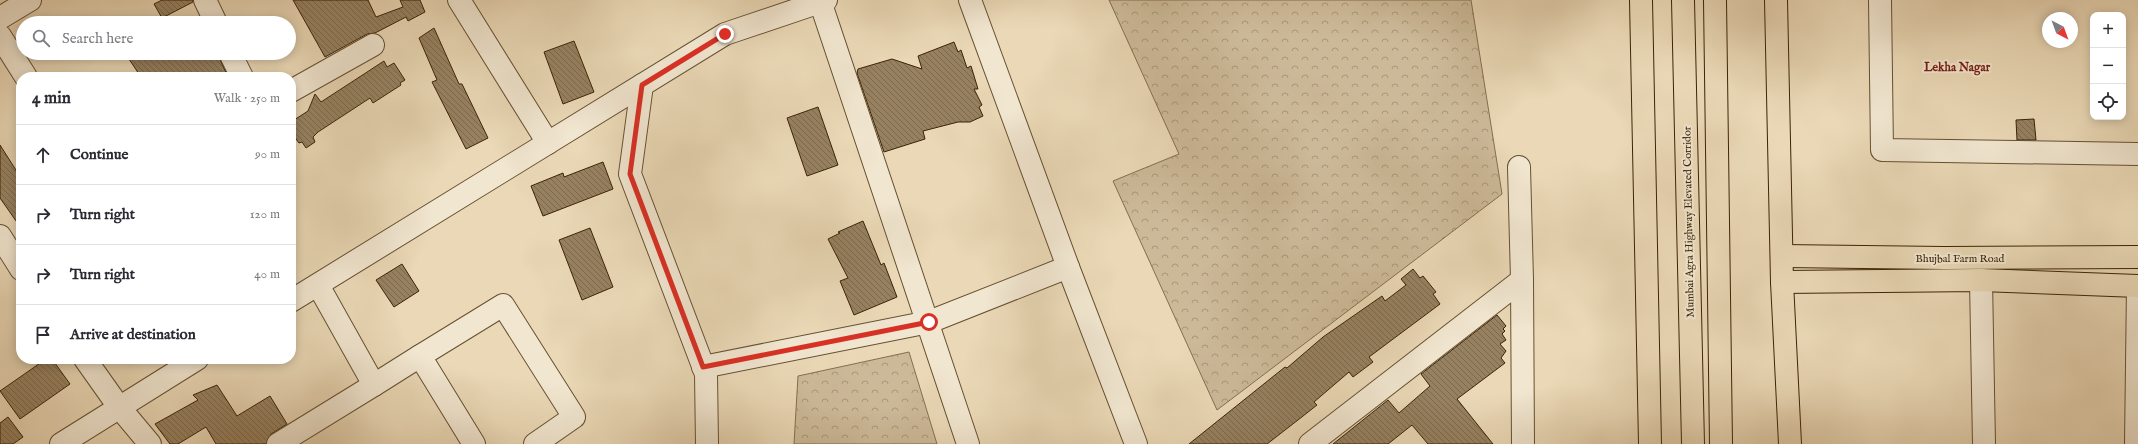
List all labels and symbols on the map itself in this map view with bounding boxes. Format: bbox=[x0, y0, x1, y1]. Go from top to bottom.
north arrow bbox=[2042, 12, 2078, 48]
route end bbox=[716, 25, 734, 43]
district label: Lekha Nagar bbox=[1923, 60, 1991, 76]
street label: Mumbai Agra Highway Elevated Corridor bbox=[1680, 126, 1698, 318]
street label: Bhujbal Farm Road bbox=[1916, 252, 2005, 266]
route start bbox=[920, 313, 938, 331]

